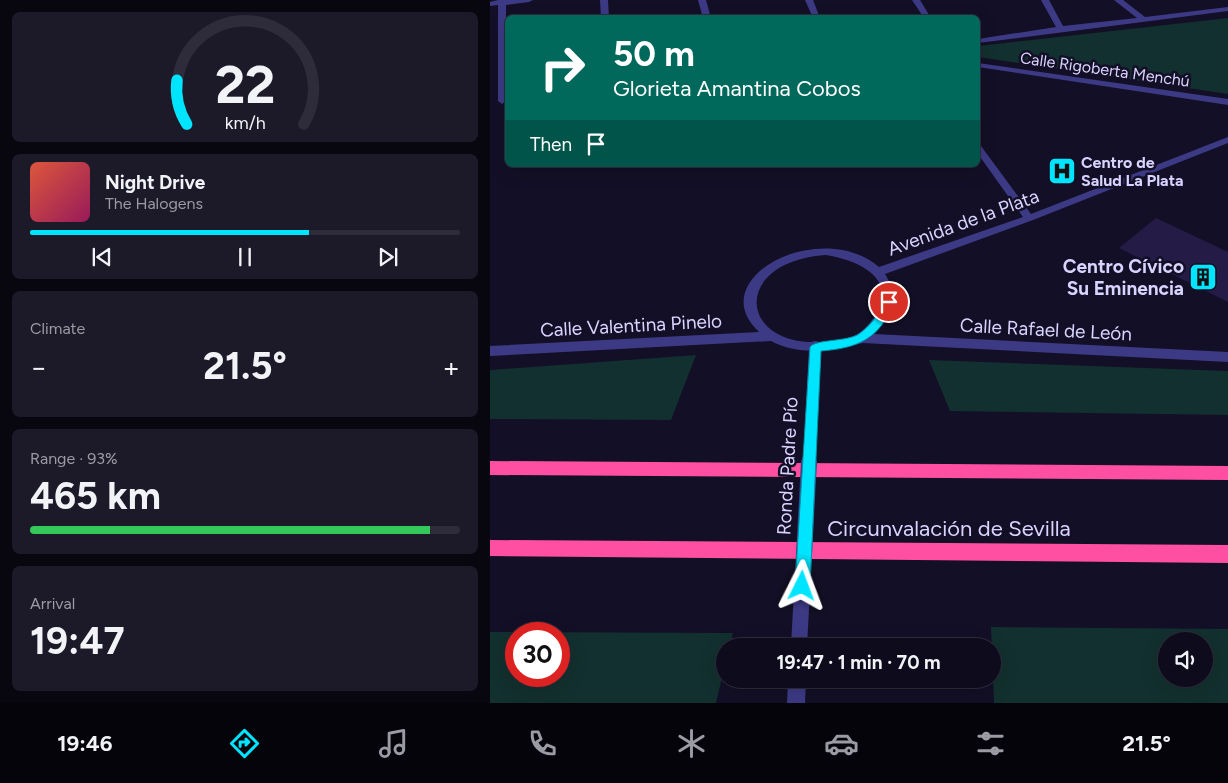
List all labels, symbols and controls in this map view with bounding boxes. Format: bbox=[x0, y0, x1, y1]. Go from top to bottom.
text: 50 m bbox=[613, 33, 695, 75]
icon: right bbox=[530, 35, 595, 100]
street label: Calle Rigoberta Menchú bbox=[1019, 48, 1191, 91]
text: 22 bbox=[215, 54, 275, 116]
text: Glorieta Amantina Cobos bbox=[613, 75, 861, 102]
text: km/h bbox=[225, 112, 265, 133]
icon: arrive bbox=[582, 130, 610, 158]
text: Then bbox=[530, 133, 572, 156]
place label: Centro de Salud La Plata bbox=[1081, 153, 1183, 190]
hospital icon: Centro de Salud La Plata bbox=[1047, 156, 1077, 186]
text: Night Drive bbox=[105, 171, 205, 194]
street label: Avenida de la Plata bbox=[884, 184, 1042, 261]
text: The Halogens bbox=[105, 194, 203, 213]
icon: previous bbox=[88, 243, 116, 271]
icon: pause bbox=[231, 243, 259, 271]
icon: next bbox=[374, 243, 402, 271]
place label: Centro Cívico Su Eminencia bbox=[1063, 255, 1184, 300]
building icon: Centro Cívico Su Eminencia bbox=[1188, 262, 1218, 292]
pin bbox=[868, 281, 910, 323]
icon: arrive bbox=[875, 288, 903, 316]
street label: Calle Valentina Pinelo bbox=[539, 309, 723, 342]
street label: Calle Rafael de León bbox=[959, 314, 1133, 345]
text: Climate bbox=[30, 319, 85, 338]
text: 21.5° bbox=[203, 343, 287, 389]
text: − bbox=[30, 350, 47, 384]
text: + bbox=[443, 350, 460, 384]
street label: Ronda Padre Pío bbox=[772, 396, 803, 536]
text: Range · 93% bbox=[30, 449, 118, 468]
text: 465 km bbox=[30, 473, 161, 519]
street label: Circunvalación de Sevilla bbox=[827, 515, 1071, 542]
position arrow bbox=[775, 559, 827, 611]
text: Arrival bbox=[30, 594, 75, 613]
text: 19:47 bbox=[30, 618, 125, 664]
speed limit sign: 30 bbox=[505, 622, 570, 687]
map controls bbox=[1158, 632, 1213, 687]
button: sound bbox=[1158, 632, 1213, 687]
text: 19:47 · 1 min · 70 m bbox=[776, 651, 941, 674]
icon: directions bbox=[227, 726, 262, 761]
icon: music bbox=[376, 726, 411, 761]
icon: phone bbox=[525, 726, 560, 761]
icon: climate bbox=[674, 726, 709, 761]
icon: car bbox=[824, 726, 859, 761]
icon: filters bbox=[973, 726, 1008, 761]
text: 19:46 bbox=[57, 730, 112, 757]
text: 21.5° bbox=[1122, 730, 1171, 757]

